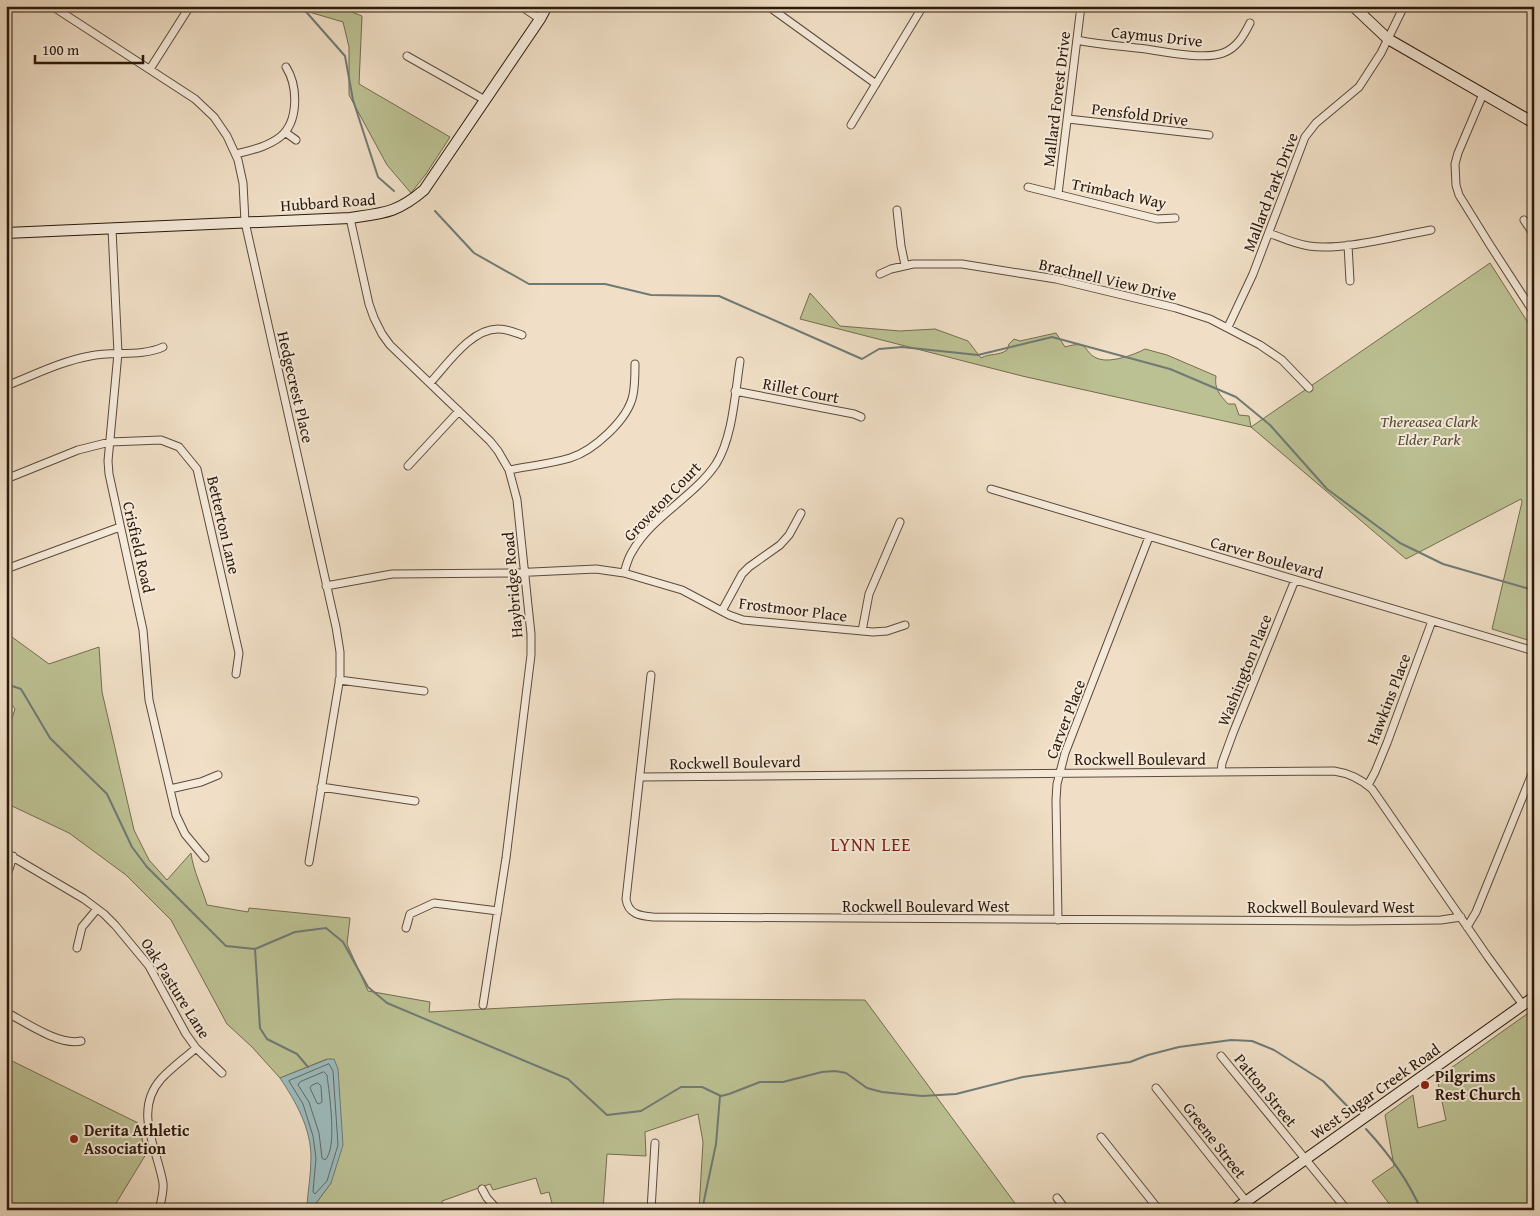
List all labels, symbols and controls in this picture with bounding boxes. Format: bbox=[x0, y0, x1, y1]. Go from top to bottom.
street label: Caymus Drive bbox=[1110, 19, 1204, 53]
street label: Mallard Forest Drive bbox=[1036, 30, 1076, 168]
scale bar bbox=[35, 32, 142, 64]
text: 100 m bbox=[42, 39, 80, 60]
street label: Pensfold Drive bbox=[1090, 96, 1190, 132]
street label: Mallard Park Drive bbox=[1236, 129, 1304, 255]
street label: Trimbach Way bbox=[1069, 171, 1169, 215]
street label: Hubbard Road bbox=[280, 187, 377, 217]
street label: Brachnell View Drive bbox=[1037, 251, 1179, 307]
street label: Hedgecrest Place bbox=[271, 329, 321, 445]
street label: Rillet Court bbox=[761, 371, 841, 409]
park label: Thereasea Clark Elder Park bbox=[1380, 409, 1478, 451]
street label: Groveton Court bbox=[618, 455, 707, 546]
street label: Betterton Lane bbox=[201, 474, 247, 576]
street label: Crisfield Road bbox=[117, 499, 161, 596]
street label: Carver Boulevard bbox=[1208, 529, 1327, 585]
street label: Haybridge Road bbox=[495, 530, 529, 639]
street label: Frostmoor Place bbox=[737, 590, 849, 628]
street label: Washington Place bbox=[1211, 610, 1277, 730]
street label: Hawkins Place bbox=[1360, 650, 1416, 748]
street label: Carver Place bbox=[1039, 676, 1091, 762]
street label: Rockwell Boulevard bbox=[1074, 747, 1206, 771]
street label: Rockwell Boulevard bbox=[669, 749, 801, 775]
district label: LYNN LEE bbox=[831, 831, 911, 858]
street label: Rockwell Boulevard West bbox=[842, 894, 1010, 918]
street label: Rockwell Boulevard West bbox=[1247, 895, 1415, 919]
street label: Oak Pasture Lane bbox=[135, 933, 217, 1043]
street label: West Sugar Creek Road bbox=[1305, 1037, 1445, 1145]
street label: Patton Street bbox=[1229, 1048, 1303, 1132]
place label: Pilgrims Rest Church bbox=[1435, 1064, 1521, 1106]
marker: Pilgrims Rest Church bbox=[1419, 1079, 1431, 1091]
street label: Greene Street bbox=[1177, 1097, 1253, 1184]
place label: Derita Athletic Association bbox=[84, 1118, 190, 1160]
marker: Derita Athletic Association bbox=[68, 1133, 80, 1145]

